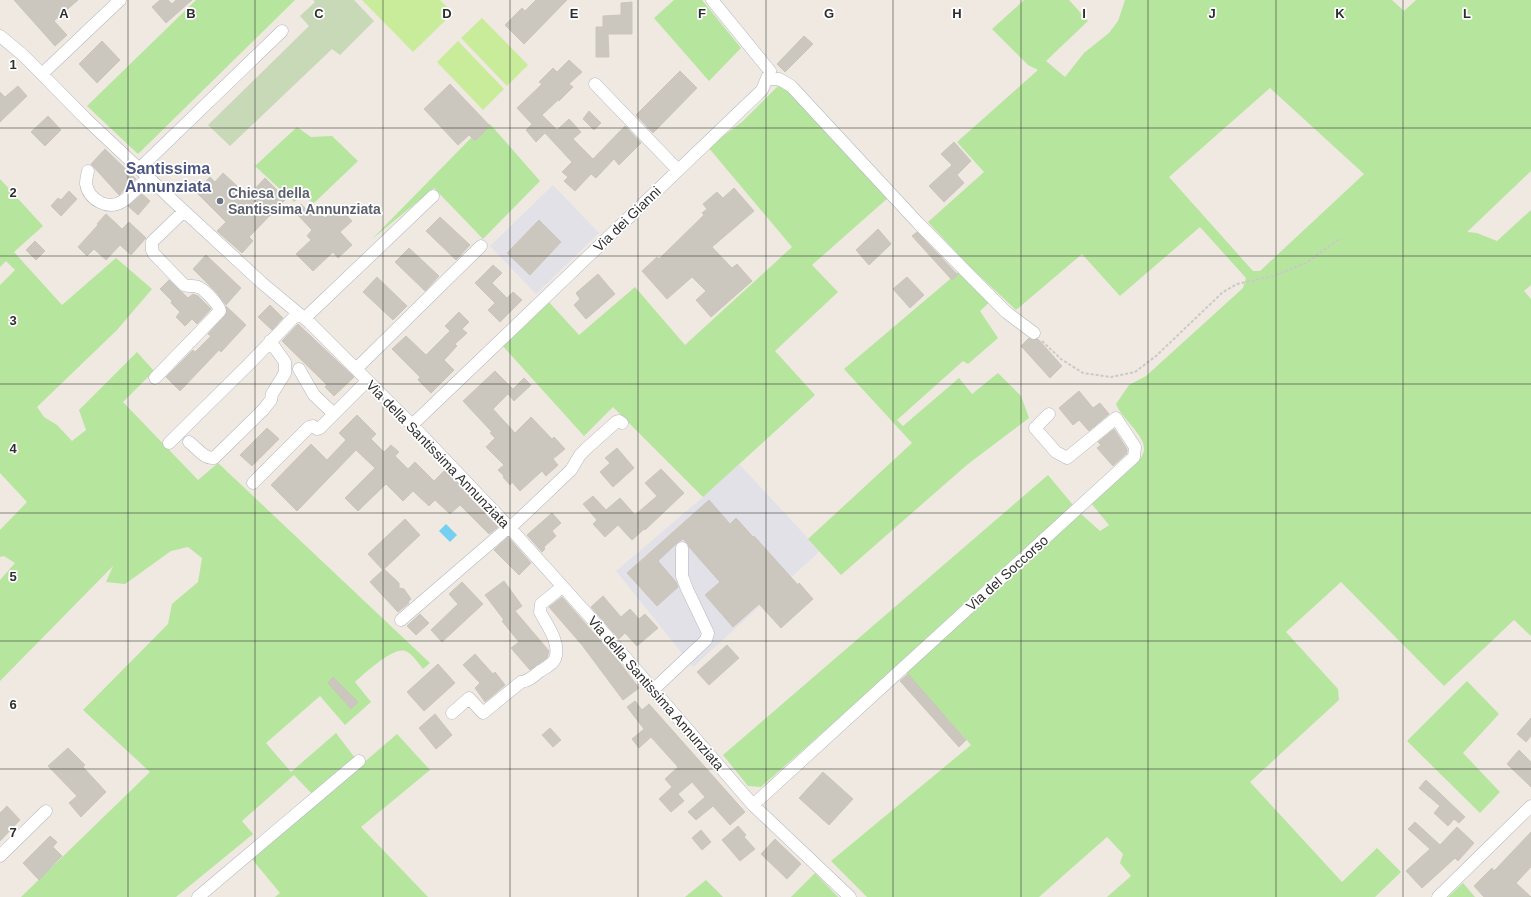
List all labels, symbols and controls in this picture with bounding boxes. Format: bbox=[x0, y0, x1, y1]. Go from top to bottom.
text: A bbox=[59, 6, 69, 21]
text: B bbox=[186, 6, 196, 21]
text: C bbox=[314, 6, 324, 21]
text: D bbox=[442, 6, 452, 21]
text: E bbox=[570, 6, 579, 21]
text: F bbox=[698, 6, 706, 21]
text: G bbox=[824, 6, 834, 21]
text: H bbox=[952, 6, 962, 21]
text: I bbox=[1082, 6, 1086, 21]
text: J bbox=[1208, 6, 1216, 21]
text: K bbox=[1335, 6, 1345, 21]
text: L bbox=[1463, 6, 1471, 21]
text: 1 bbox=[9, 57, 17, 72]
district label: Santissima Annunziata bbox=[125, 160, 211, 195]
street label: Via dei Gianni bbox=[590, 183, 664, 255]
text: 2 bbox=[9, 185, 17, 200]
place label: Chiesa della Santissima Annunziata bbox=[228, 185, 381, 217]
marker: Chiesa della Santissima Annunziata bbox=[215, 196, 225, 206]
text: 3 bbox=[9, 313, 17, 328]
street label: Via della Santissima Annunziata bbox=[363, 377, 513, 531]
text: 4 bbox=[9, 441, 17, 456]
street label: Via del Soccorso bbox=[963, 532, 1051, 614]
text: 5 bbox=[9, 569, 17, 584]
street label: Via della Santissima Annunziata bbox=[585, 613, 727, 773]
text: 6 bbox=[9, 697, 17, 712]
text: 7 bbox=[9, 825, 17, 840]

